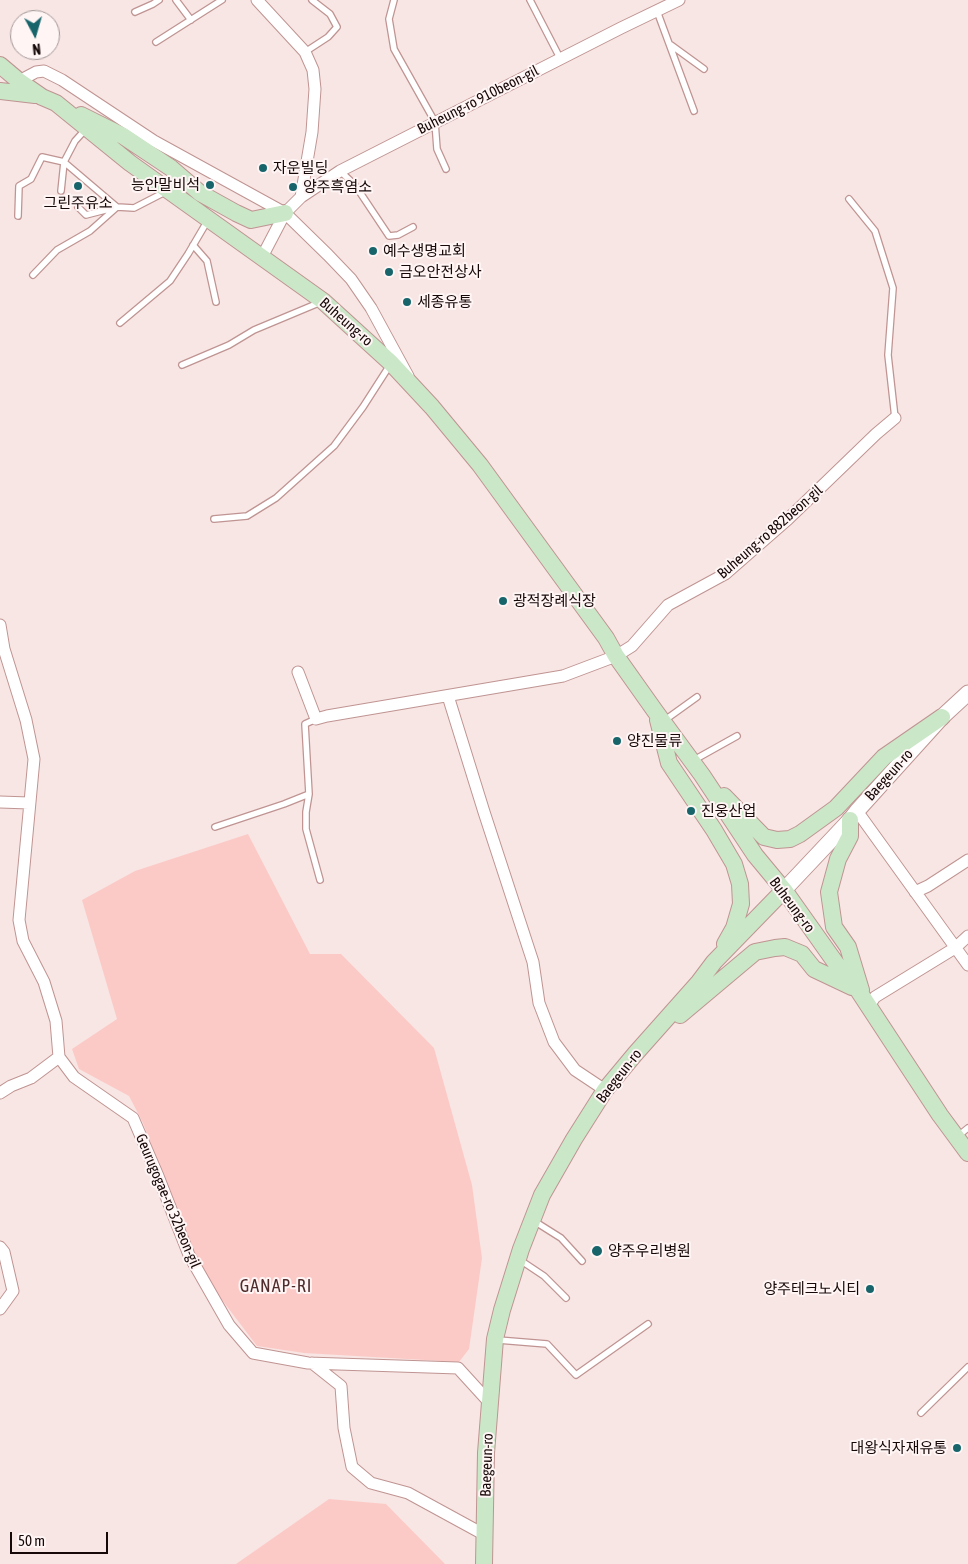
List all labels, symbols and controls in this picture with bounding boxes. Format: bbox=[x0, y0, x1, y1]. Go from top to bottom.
north arrow bbox=[10, 10, 60, 60]
text: N bbox=[32, 41, 41, 57]
street label: Buheung-ro 910beon-gil bbox=[414, 62, 542, 138]
place label: 자운빌딩 bbox=[273, 159, 328, 177]
marker: 자운빌딩 bbox=[257, 162, 269, 174]
place label: 능안말비석 bbox=[131, 176, 200, 194]
place label: 양주흑염소 bbox=[303, 178, 372, 196]
marker: 능안말비석 bbox=[204, 179, 216, 191]
marker: 그린주유소 bbox=[72, 180, 84, 192]
marker: 양주흑염소 bbox=[287, 181, 299, 193]
place label: 그린주유소 bbox=[44, 194, 112, 212]
place label: 예수생명교회 bbox=[383, 242, 466, 260]
marker: 예수생명교회 bbox=[367, 245, 379, 257]
place label: 금오안전상사 bbox=[399, 263, 482, 281]
marker: 금오안전상사 bbox=[383, 266, 395, 278]
place label: 세종유통 bbox=[417, 293, 472, 311]
street label: Buheung-ro bbox=[316, 294, 376, 350]
marker: 세종유통 bbox=[401, 296, 413, 308]
street label: Buheung-ro 882beon-gil bbox=[714, 481, 826, 583]
place label: 광적장례식장 bbox=[513, 592, 596, 610]
marker: 광적장례식장 bbox=[497, 595, 509, 607]
place label: 양진물류 bbox=[627, 732, 682, 750]
marker: 양진물류 bbox=[611, 735, 623, 747]
street label: Baegeun-ro bbox=[861, 745, 917, 805]
place label: 진웅산업 bbox=[701, 802, 756, 820]
marker: 진웅산업 bbox=[685, 805, 697, 817]
street label: Buheung-ro bbox=[765, 874, 819, 936]
street label: Baegeun-ro bbox=[592, 1045, 646, 1107]
street label: Geurugogae-ro 32beon-gil bbox=[132, 1131, 204, 1271]
place label: 양주우리병원 bbox=[608, 1242, 691, 1260]
marker: 양주우리병원 bbox=[590, 1244, 604, 1258]
district label: GANAP-RI bbox=[239, 1275, 313, 1297]
place label: 양주테크노시티 bbox=[763, 1280, 860, 1298]
marker: 양주테크노시티 bbox=[864, 1283, 876, 1295]
street label: Baegeun-ro bbox=[477, 1433, 497, 1497]
place label: 대왕식자재유통 bbox=[850, 1439, 947, 1457]
marker: 대왕식자재유통 bbox=[951, 1442, 963, 1454]
scale bar bbox=[12, 1522, 110, 1554]
text: 50 m bbox=[18, 1532, 45, 1549]

